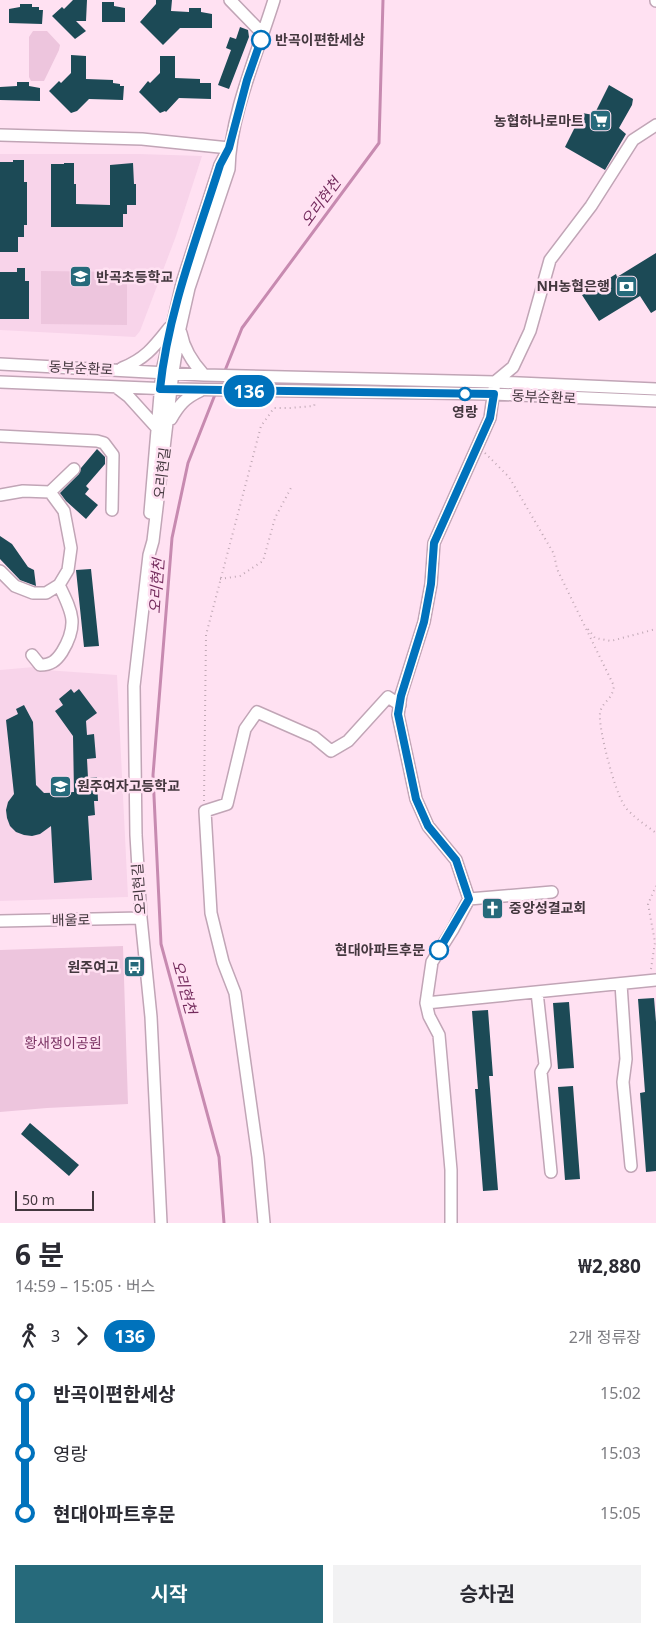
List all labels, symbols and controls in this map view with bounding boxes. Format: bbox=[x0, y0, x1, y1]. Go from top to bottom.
marker: 반곡이편한세상 bbox=[251, 30, 271, 50]
place label: 반곡이편한세상 bbox=[275, 30, 365, 49]
supermarket icon: 농협하나로마트 bbox=[588, 109, 612, 133]
place label: 농협하나로마트 bbox=[494, 111, 584, 130]
water label: 오리현천 bbox=[296, 171, 346, 230]
school or university icon: 반곡초등학교 bbox=[68, 265, 92, 289]
place label: 반곡초등학교 bbox=[96, 267, 173, 286]
bank icon: NH농협은행 bbox=[614, 274, 638, 298]
place label: NH농협은행 bbox=[536, 276, 610, 295]
street label: 동부순환로 bbox=[48, 356, 114, 379]
line badge: 136 bbox=[220, 375, 278, 407]
text: 136 bbox=[234, 379, 264, 403]
street label: 동부순환로 bbox=[511, 385, 577, 408]
marker: 영랑 bbox=[458, 387, 472, 401]
place label: 영랑 bbox=[452, 402, 478, 421]
street label: 오리현길 bbox=[149, 446, 174, 500]
water label: 오리현천 bbox=[144, 556, 168, 614]
school or university icon: 원주여자고등학교 bbox=[49, 774, 73, 798]
place label: 원주여자고등학교 bbox=[77, 776, 180, 795]
street label: 오리현길 bbox=[127, 863, 150, 915]
church icon: 중앙성결교회 bbox=[481, 896, 505, 920]
place label: 중앙성결교회 bbox=[509, 898, 586, 917]
street label: 배울로 bbox=[52, 910, 91, 929]
place label: 현대아파트후문 bbox=[335, 940, 425, 959]
marker: 현대아파트후문 bbox=[429, 940, 449, 960]
bus stop icon: 원주여고 bbox=[123, 955, 147, 979]
place label: 원주여고 bbox=[67, 957, 119, 976]
water label: 오리현천 bbox=[168, 957, 202, 1018]
park label: 황새쟁이공원 bbox=[24, 1033, 102, 1052]
scale bar bbox=[15, 1188, 94, 1211]
text: 50 m bbox=[22, 1190, 55, 1209]
text: 6 분 bbox=[15, 1235, 64, 1273]
text: ₩2,880 bbox=[578, 1253, 641, 1279]
text: 14:59 – 15:05 · 버스 bbox=[15, 1275, 155, 1297]
icon: walk bbox=[15, 1322, 43, 1350]
icon: forward bbox=[68, 1322, 96, 1350]
text: 136 bbox=[114, 1324, 145, 1348]
text: 3 bbox=[51, 1325, 60, 1347]
text: 2개 정류장 bbox=[569, 1326, 641, 1348]
text: 반곡이편한세상 bbox=[53, 1381, 175, 1407]
text: 15:02 bbox=[600, 1382, 641, 1404]
text: 영랑 bbox=[53, 1441, 88, 1467]
text: 15:03 bbox=[600, 1442, 641, 1464]
text: 현대아파트후문 bbox=[53, 1501, 175, 1527]
text: 15:05 bbox=[600, 1502, 641, 1524]
button: 시작 bbox=[15, 1565, 323, 1623]
button: 승차권 bbox=[333, 1565, 641, 1623]

